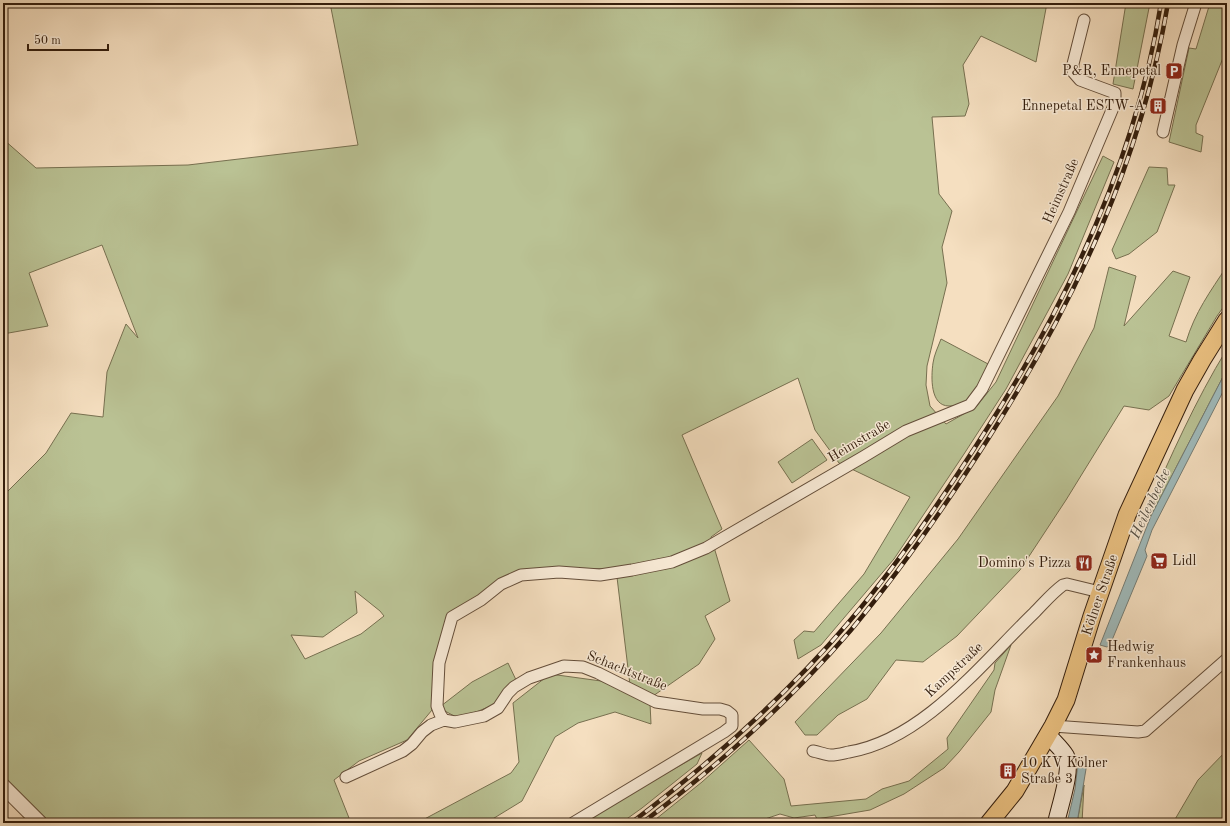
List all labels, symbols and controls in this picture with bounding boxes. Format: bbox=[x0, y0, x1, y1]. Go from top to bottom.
scale bar bbox=[28, 26, 108, 52]
text: 50 m bbox=[34, 34, 61, 47]
parking icon: P&R, Ennepetal bbox=[1164, 61, 1184, 81]
place label: P&R, Ennepetal bbox=[1062, 64, 1161, 78]
building icon: Ennepetal ESTW-A bbox=[1148, 96, 1168, 116]
place label: Ennepetal ESTW-A bbox=[1021, 99, 1145, 113]
street label: Heimstraße bbox=[1040, 156, 1082, 226]
street label: Heimstraße bbox=[825, 417, 893, 465]
water label: Heilenbecke bbox=[1128, 467, 1174, 542]
supermarket icon: Lidl bbox=[1149, 551, 1169, 571]
restaurant icon: Domino's Pizza bbox=[1074, 553, 1094, 573]
street label: Kölner Straße bbox=[1080, 553, 1120, 637]
place label: Lidl bbox=[1172, 554, 1196, 568]
place label: Domino's Pizza bbox=[978, 556, 1071, 570]
street label: Kampstraße bbox=[922, 640, 986, 700]
place label: Hedwig Frankenhaus bbox=[1107, 640, 1186, 670]
place icon: Hedwig Frankenhaus bbox=[1084, 645, 1104, 665]
street label: Schachtstraße bbox=[585, 649, 669, 693]
place label: 10 KV Kölner Straße 3 bbox=[1021, 756, 1108, 786]
building icon: 10 KV Kölner Straße 3 bbox=[998, 761, 1018, 781]

